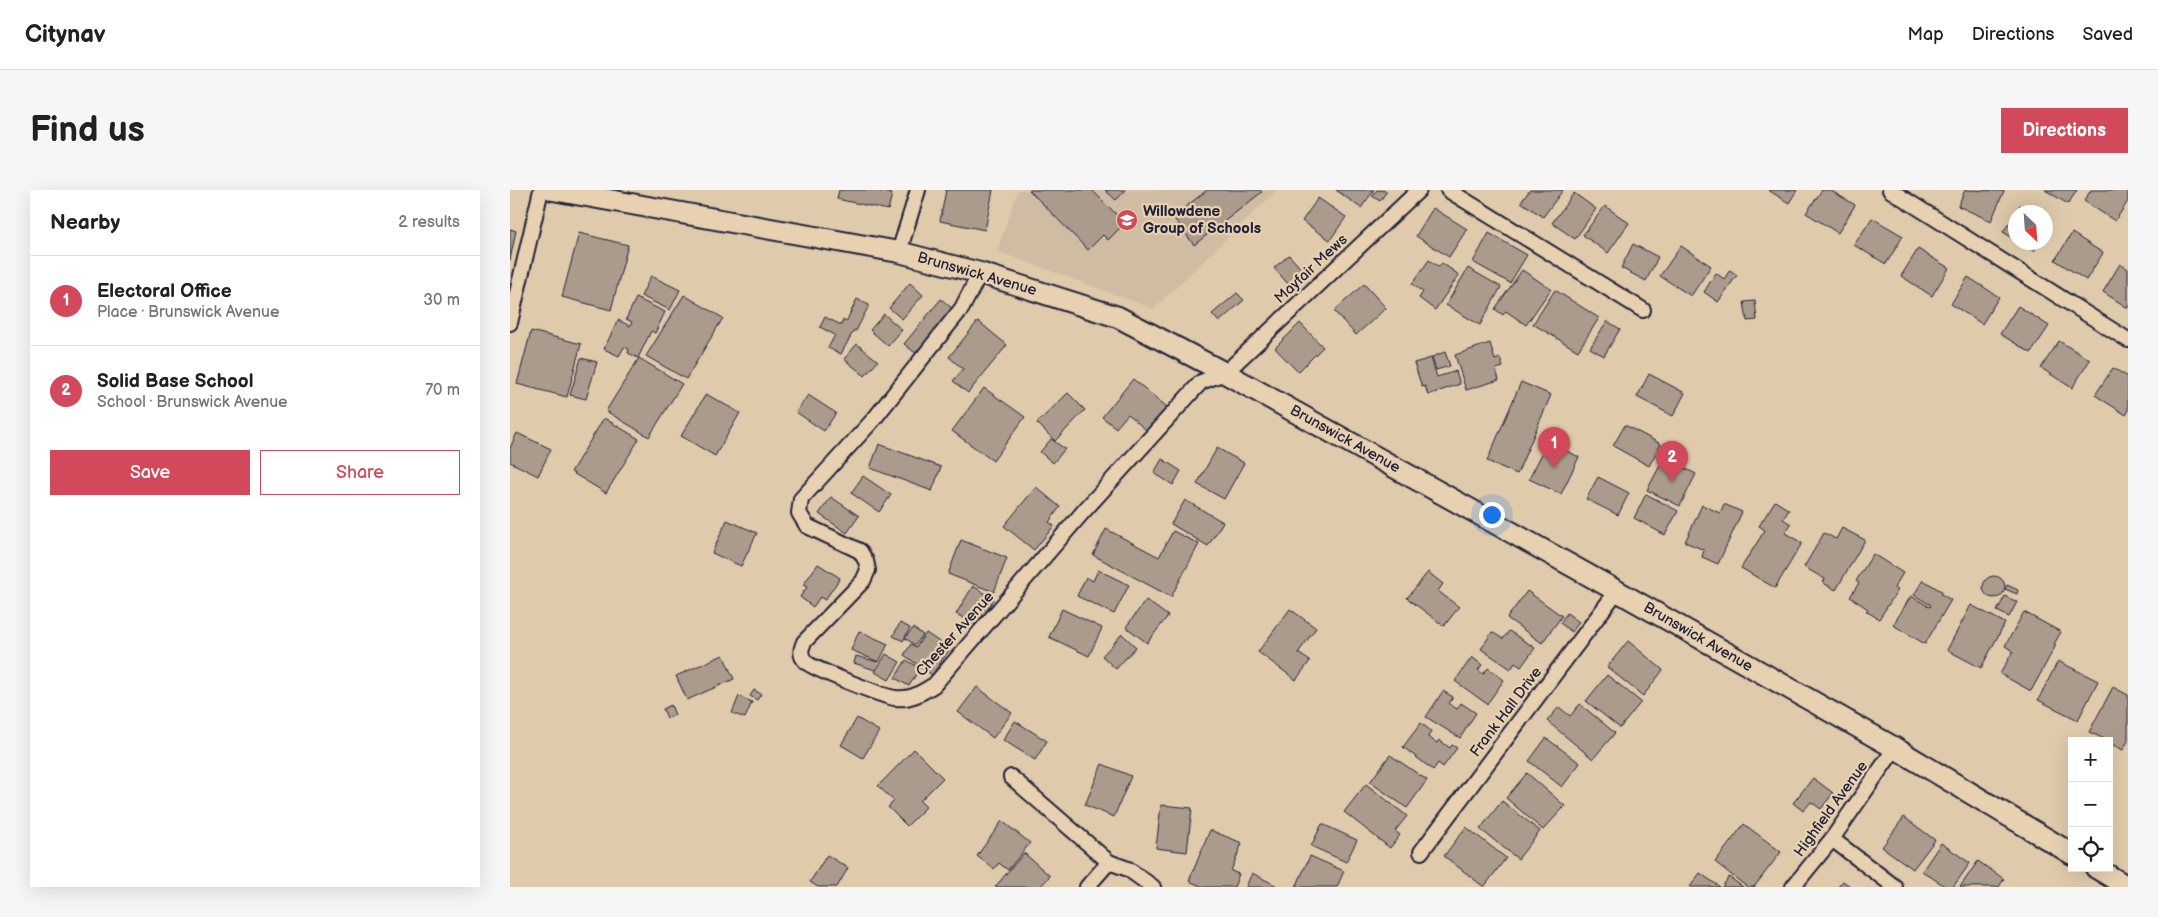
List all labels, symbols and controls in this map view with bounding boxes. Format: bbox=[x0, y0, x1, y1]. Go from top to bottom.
text: Citynav bbox=[25, 20, 106, 49]
text: Map bbox=[1908, 24, 1944, 45]
text: Directions bbox=[1972, 24, 2054, 45]
text: Saved bbox=[2082, 24, 2133, 45]
button: Directions bbox=[2001, 108, 2128, 153]
text: Find us bbox=[30, 109, 145, 152]
place label: Willowdene Group of Schools bbox=[1143, 202, 1261, 238]
north arrow bbox=[2008, 205, 2053, 250]
school or university icon: Willowdene Group of Schools bbox=[1115, 208, 1139, 232]
text: Nearby bbox=[50, 210, 120, 235]
text: 2 results bbox=[398, 213, 460, 232]
street label: Mayfair Mews bbox=[1270, 230, 1352, 308]
street label: Brunswick Avenue bbox=[915, 248, 1039, 300]
text: Electoral Office bbox=[97, 280, 232, 303]
text: 1 bbox=[63, 291, 69, 310]
text: 30 m bbox=[423, 291, 460, 310]
text: Place · Brunswick Avenue bbox=[97, 303, 279, 322]
text: Solid Base School bbox=[97, 370, 253, 393]
text: 2 bbox=[61, 381, 71, 400]
text: 70 m bbox=[425, 381, 460, 400]
text: School · Brunswick Avenue bbox=[97, 393, 288, 412]
street label: Brunswick Avenue bbox=[1287, 401, 1404, 477]
pin: 1 bbox=[1538, 427, 1570, 468]
pin: 2 bbox=[1656, 441, 1688, 482]
button: Save bbox=[50, 450, 250, 495]
button: Share bbox=[260, 450, 460, 495]
your location bbox=[1479, 502, 1505, 528]
street label: Chester Avenue bbox=[912, 587, 998, 681]
street label: Brunswick Avenue bbox=[1640, 598, 1756, 676]
street label: Frank Hall Drive bbox=[1466, 663, 1546, 761]
map controls bbox=[2068, 737, 2113, 872]
button: + bbox=[2068, 737, 2113, 782]
street label: Highfield Avenue bbox=[1790, 757, 1872, 861]
button: − bbox=[2068, 782, 2113, 827]
button: locate bbox=[2068, 827, 2113, 872]

